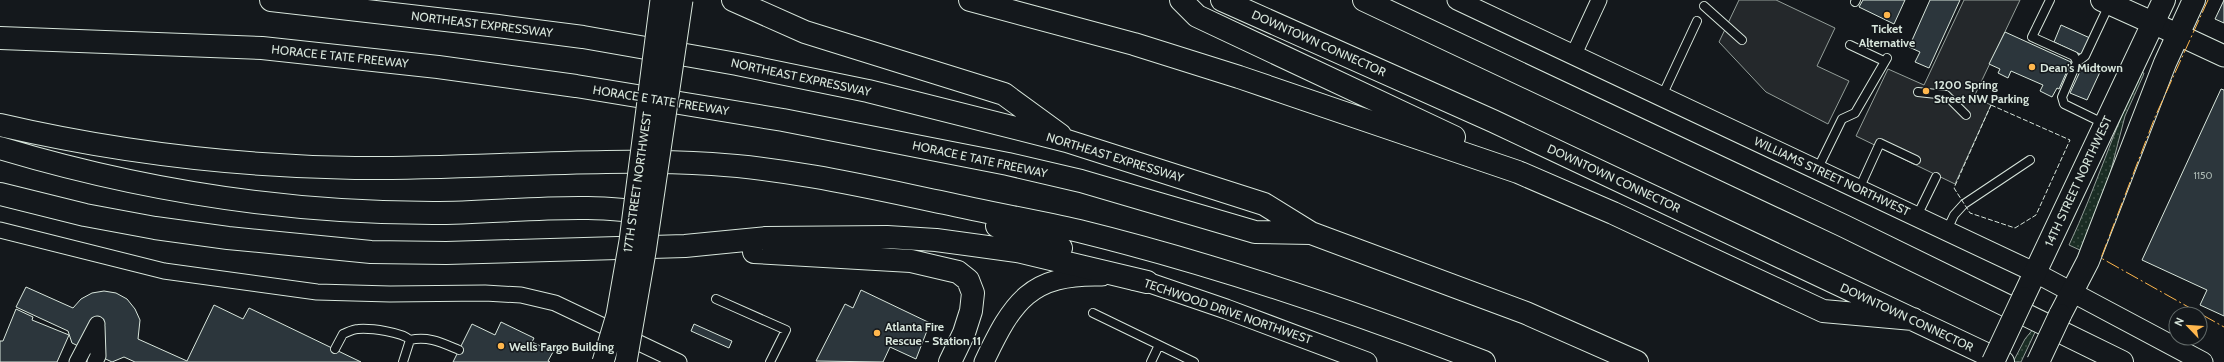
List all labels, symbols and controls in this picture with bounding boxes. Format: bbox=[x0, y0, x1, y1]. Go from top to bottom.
street label: DOWNTOWN CONNECTOR bbox=[1250, 7, 1389, 80]
street label: NORTHEAST EXPRESSWAY bbox=[410, 8, 554, 40]
marker: Ticket Alternative bbox=[1882, 10, 1892, 20]
place label: Ticket Alternative bbox=[1859, 21, 1915, 50]
street label: HORACE E TATE FREEWAY bbox=[271, 41, 409, 71]
street label: NORTHEAST EXPRESSWAY bbox=[730, 55, 873, 99]
place label: Dean's Midtown bbox=[2040, 60, 2123, 75]
marker: Dean's Midtown bbox=[2027, 62, 2037, 72]
place label: 1200 Spring Street NW Parking bbox=[1934, 77, 2029, 106]
street label: HORACE E TATE FREEWAY bbox=[592, 82, 730, 118]
marker: 1200 Spring Street NW Parking bbox=[1921, 86, 1931, 96]
street label: 17TH STREET NORTHWEST bbox=[620, 110, 654, 253]
street label: 14TH STREET NORTHWEST bbox=[2041, 113, 2115, 249]
street label: NORTHEAST EXPRESSWAY bbox=[1045, 129, 1186, 185]
street label: WILLIAMS STREET NORTHWEST bbox=[1752, 133, 1913, 219]
street label: HORACE E TATE FREEWAY bbox=[911, 137, 1049, 181]
street label: DOWNTOWN CONNECTOR bbox=[1545, 141, 1684, 216]
house number: 1150 bbox=[2194, 169, 2212, 182]
street label: TECHWOOD DRIVE NORTHWEST bbox=[1142, 275, 1315, 347]
street label: DOWNTOWN CONNECTOR bbox=[1838, 280, 1977, 355]
north arrow bbox=[2168, 306, 2208, 346]
text: N bbox=[2171, 315, 2187, 328]
place label: Atlanta Fire Rescue - Station 11 bbox=[885, 319, 981, 348]
marker: Atlanta Fire Rescue - Station 11 bbox=[872, 328, 882, 338]
place label: Wells Fargo Building bbox=[509, 339, 614, 354]
marker: Wells Fargo Building bbox=[496, 341, 506, 351]

